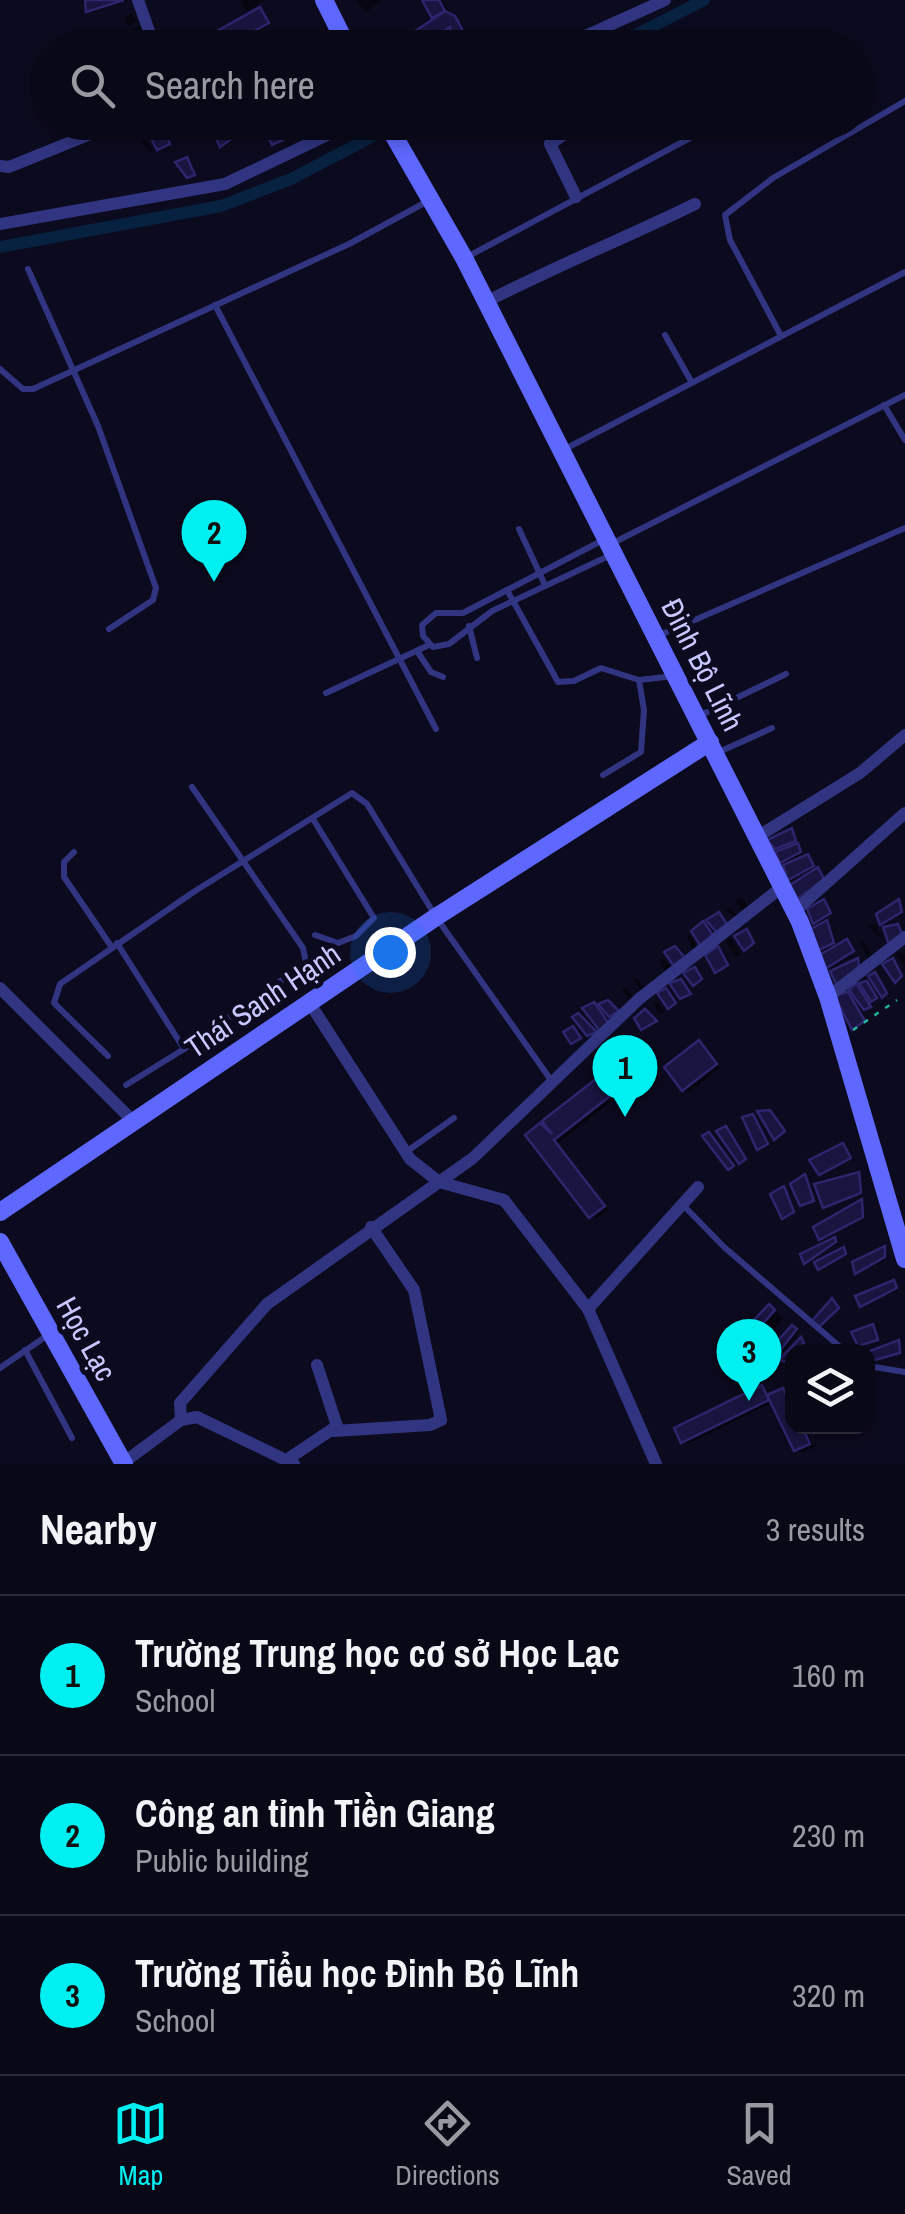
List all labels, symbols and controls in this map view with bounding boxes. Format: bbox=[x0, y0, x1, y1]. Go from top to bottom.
search box bbox=[30, 30, 875, 140]
icon: search bbox=[65, 58, 120, 113]
text: Search here bbox=[145, 60, 315, 111]
pin: 2 bbox=[182, 500, 246, 582]
street label: Đinh Bộ Lĩnh bbox=[652, 591, 753, 738]
your location bbox=[365, 927, 416, 978]
street label: Thái Sanh Hạnh bbox=[177, 933, 348, 1067]
pin: 1 bbox=[592, 1034, 658, 1117]
street label: Học Lạc bbox=[48, 1289, 126, 1388]
pin: 3 bbox=[716, 1318, 782, 1401]
map controls bbox=[785, 1344, 875, 1434]
button: layers bbox=[785, 1344, 875, 1434]
text: Nearby bbox=[40, 1501, 157, 1557]
text: 3 results bbox=[766, 1508, 865, 1551]
text: Trường Trung học cơ sở Học Lạc bbox=[135, 1628, 620, 1679]
text: 1 bbox=[65, 1654, 80, 1697]
text: 160 m bbox=[792, 1654, 865, 1697]
text: School bbox=[135, 1679, 215, 1722]
text: Công an tỉnh Tiền Giang bbox=[135, 1788, 495, 1839]
text: 2 bbox=[65, 1814, 80, 1857]
text: 230 m bbox=[792, 1814, 865, 1857]
text: Public building bbox=[135, 1839, 309, 1882]
text: Trường Tiểu học Đinh Bộ Lĩnh bbox=[135, 1948, 579, 1999]
text: 3 bbox=[65, 1974, 80, 2017]
text: 320 m bbox=[792, 1974, 865, 2017]
text: School bbox=[135, 1999, 215, 2042]
tab: Map bbox=[113, 2096, 168, 2194]
tab: Directions bbox=[395, 2096, 500, 2194]
tab: Saved bbox=[727, 2096, 792, 2194]

